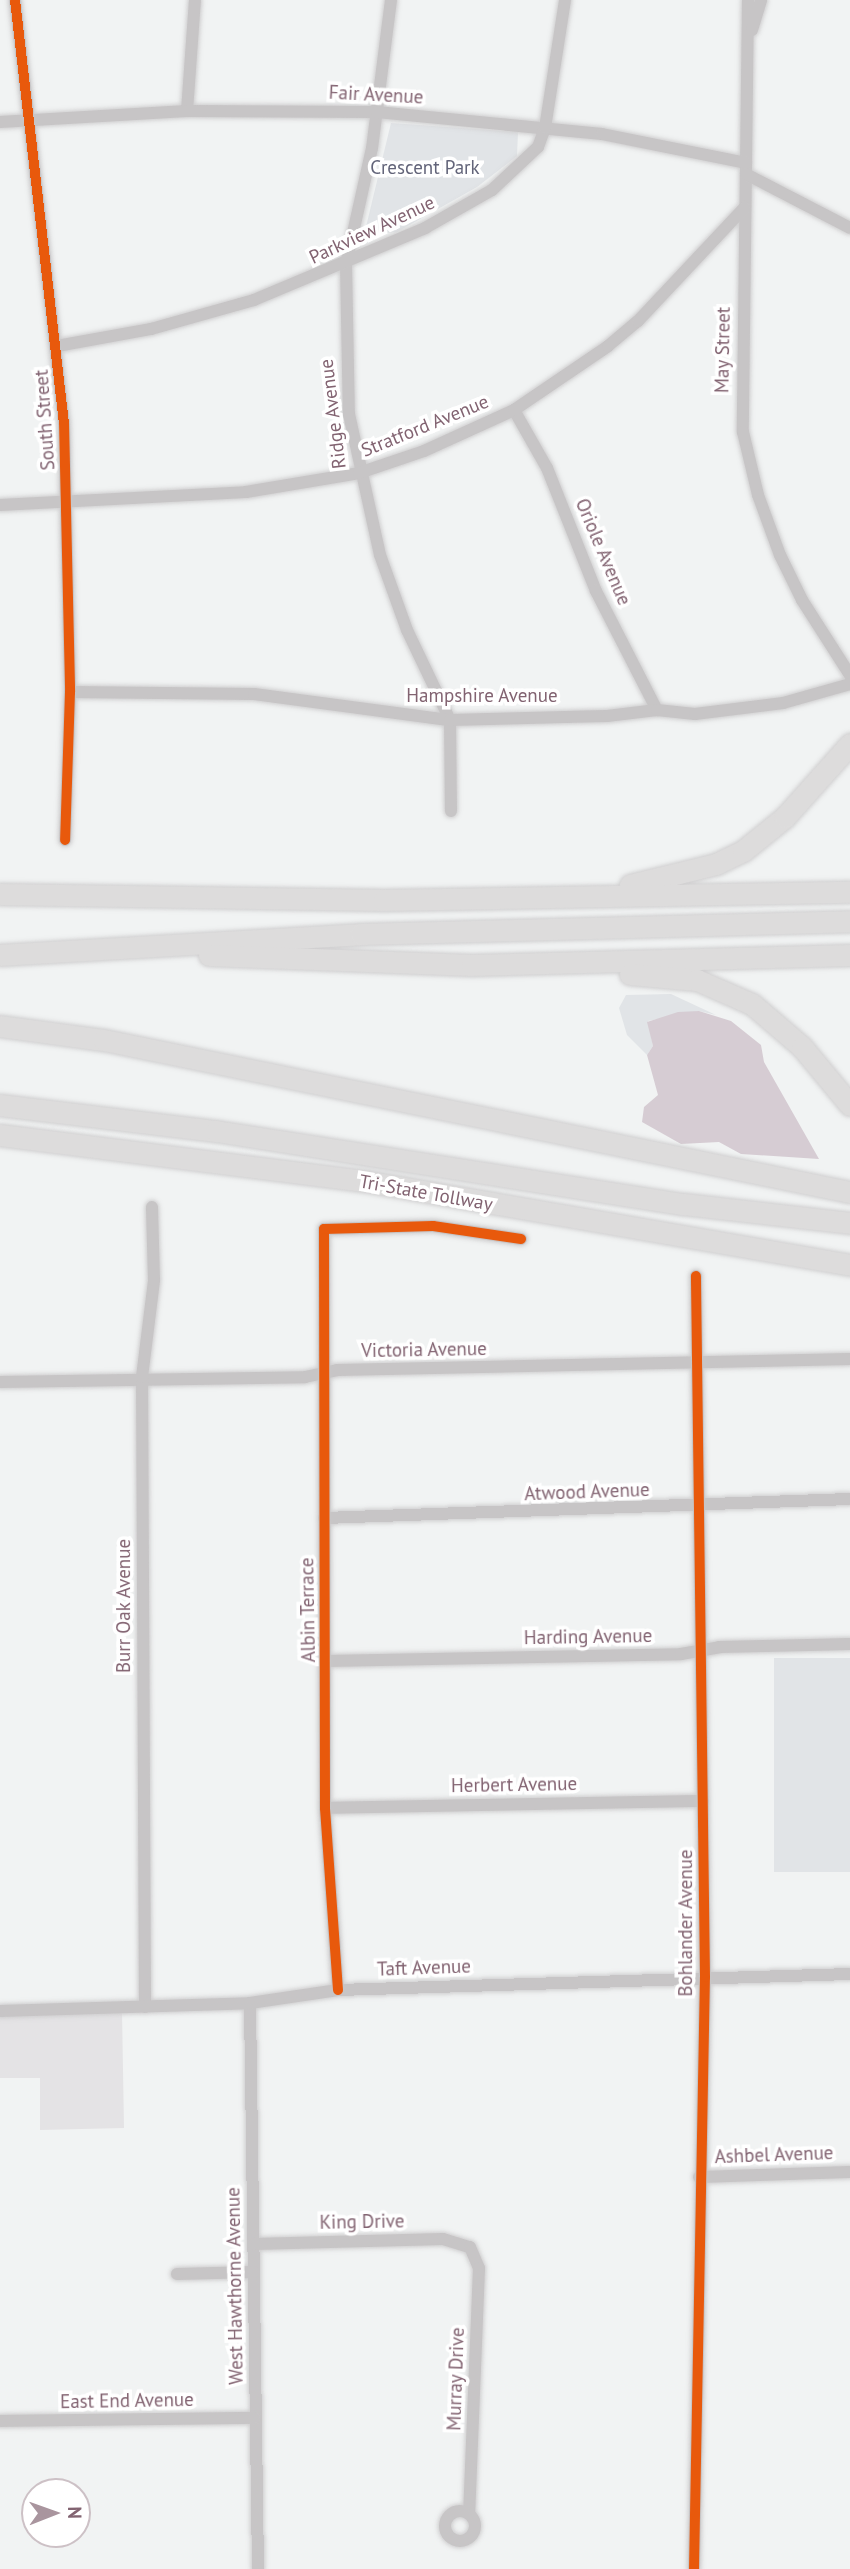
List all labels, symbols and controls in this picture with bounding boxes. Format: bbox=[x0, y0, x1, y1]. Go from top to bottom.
street label: Fair Avenue bbox=[328, 81, 424, 109]
park label: Crescent Park bbox=[370, 157, 480, 179]
street label: Parkview Avenue bbox=[305, 191, 439, 269]
street label: May Street bbox=[711, 306, 735, 394]
street label: Ridge Avenue bbox=[315, 358, 351, 470]
street label: South Street bbox=[30, 369, 60, 471]
street label: Stratford Avenue bbox=[358, 390, 492, 462]
street label: Oriole Avenue bbox=[570, 495, 636, 609]
street label: Hampshire Avenue bbox=[406, 685, 558, 707]
street label: Tri-State Tollway bbox=[357, 1170, 495, 1216]
street label: Victoria Avenue bbox=[361, 1338, 487, 1362]
street label: Atwood Avenue bbox=[524, 1478, 650, 1506]
street label: Burr Oak Avenue bbox=[113, 1538, 135, 1674]
street label: Albin Terrace bbox=[296, 1557, 320, 1663]
street label: Harding Avenue bbox=[523, 1624, 653, 1650]
street label: Herbert Avenue bbox=[450, 1772, 578, 1798]
street label: Bohlander Avenue bbox=[675, 1849, 697, 1997]
street label: Taft Avenue bbox=[376, 1955, 472, 1981]
street label: Ashbel Avenue bbox=[714, 2142, 834, 2168]
street label: West Hawthorne Avenue bbox=[222, 2187, 248, 2385]
street label: King Drive bbox=[319, 2210, 405, 2234]
street label: Murray Drive bbox=[443, 2327, 469, 2431]
street label: East End Avenue bbox=[60, 2388, 194, 2414]
north arrow bbox=[21, 2478, 91, 2548]
text: N bbox=[63, 2506, 87, 2519]

